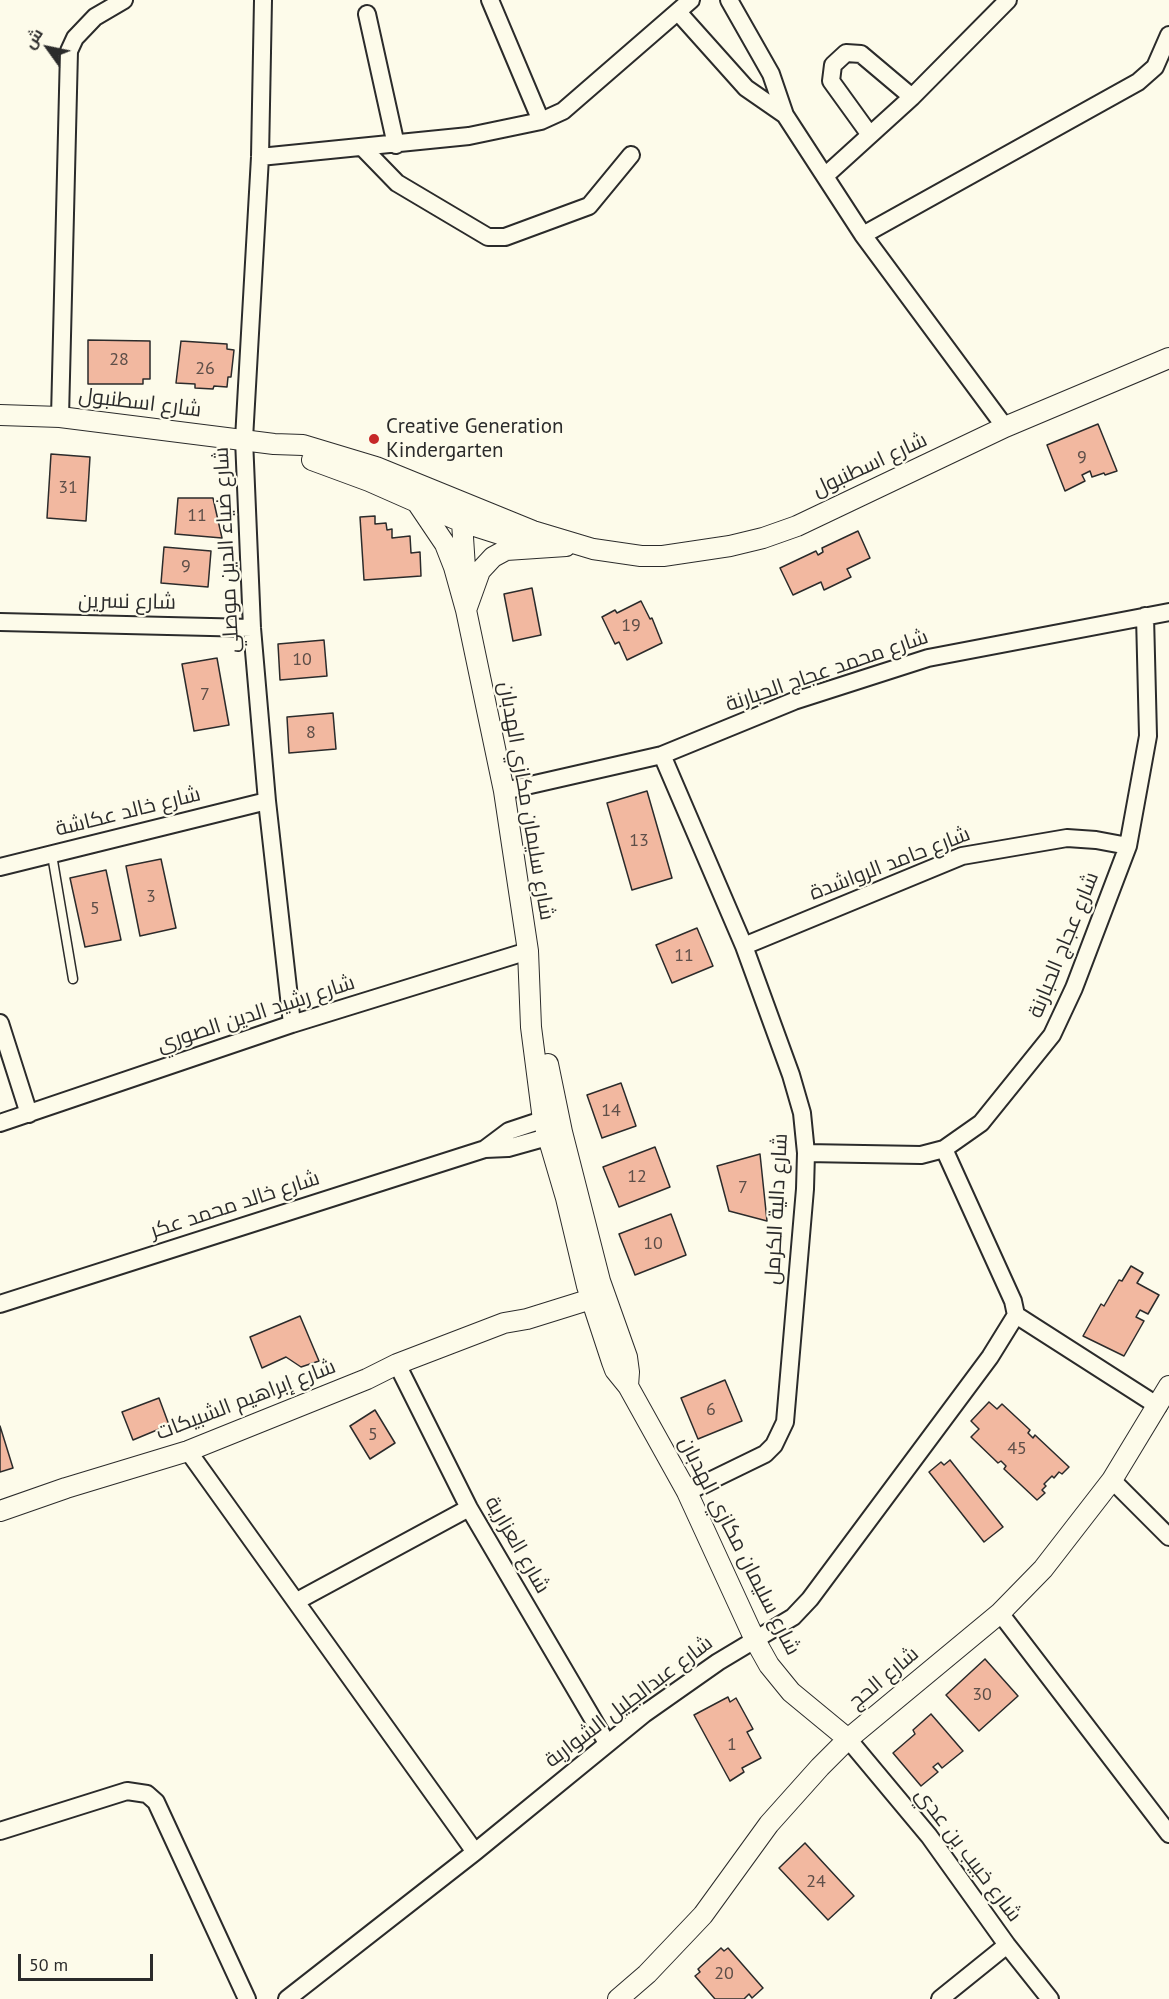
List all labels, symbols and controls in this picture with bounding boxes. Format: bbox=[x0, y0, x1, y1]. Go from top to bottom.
north arrow bbox=[18, 18, 78, 78]
text: ش bbox=[19, 24, 47, 52]
house number: 28 bbox=[109, 349, 129, 371]
house number: 26 bbox=[195, 358, 215, 380]
street label: شارع اسطنبول bbox=[77, 383, 203, 423]
place label: Creative Generation Kindergarten bbox=[386, 414, 563, 464]
street label: شارع اسطنبول bbox=[809, 427, 931, 503]
marker: Creative Generation Kindergarten bbox=[367, 432, 381, 446]
street label: شارع ضياء الدين موصلي bbox=[209, 446, 245, 654]
house number: 9 bbox=[1077, 447, 1087, 469]
house number: 31 bbox=[58, 477, 78, 499]
house number: 11 bbox=[187, 505, 207, 527]
house number: 9 bbox=[181, 556, 191, 578]
street label: شارع نسرين bbox=[78, 589, 176, 615]
house number: 19 bbox=[621, 615, 641, 637]
street label: شارع محمد عجاج الحبارنة bbox=[723, 625, 931, 717]
house number: 10 bbox=[292, 649, 312, 671]
street label: شارع سليمان مكازي الهدبان bbox=[493, 680, 559, 922]
house number: 7 bbox=[200, 684, 210, 706]
house number: 8 bbox=[306, 722, 316, 744]
street label: شارع خالد عكاشة bbox=[53, 782, 203, 842]
street label: شارع حامد الرواشدة bbox=[806, 822, 974, 906]
house number: 13 bbox=[629, 830, 649, 852]
street label: شارع عجاج الحبارنة bbox=[1023, 868, 1105, 1022]
house number: 3 bbox=[146, 886, 156, 908]
house number: 5 bbox=[90, 898, 100, 920]
house number: 11 bbox=[674, 945, 694, 967]
street label: شارع رشيد الدين الصوري bbox=[154, 970, 358, 1058]
house number: 14 bbox=[601, 1100, 621, 1122]
street label: شارع دالية الكرمل bbox=[760, 1133, 794, 1285]
street label: شارع خالد محمد عكر bbox=[147, 1166, 323, 1244]
house number: 12 bbox=[627, 1166, 647, 1188]
house number: 7 bbox=[738, 1177, 748, 1199]
house number: 10 bbox=[643, 1233, 663, 1255]
street label: شارع إبراهيم الشبيكات bbox=[153, 1354, 339, 1446]
house number: 6 bbox=[706, 1399, 716, 1421]
house number: 5 bbox=[368, 1424, 378, 1446]
street label: شارع سليمان مكازي الهدبان bbox=[673, 1432, 805, 1660]
house number: 45 bbox=[1007, 1438, 1027, 1460]
street label: شارع العزارية bbox=[479, 1492, 555, 1598]
street label: شارع عبدالجليل الشواربة bbox=[540, 1631, 718, 1773]
street label: شارع الحج bbox=[844, 1641, 924, 1715]
house number: 30 bbox=[972, 1684, 992, 1706]
house number: 1 bbox=[727, 1734, 737, 1756]
street label: شارع خبيب بن عدي bbox=[909, 1783, 1027, 1927]
house number: 24 bbox=[806, 1871, 826, 1893]
scale bar bbox=[21, 1942, 156, 1980]
text: 50 m bbox=[29, 1953, 68, 1976]
house number: 20 bbox=[714, 1963, 734, 1985]

